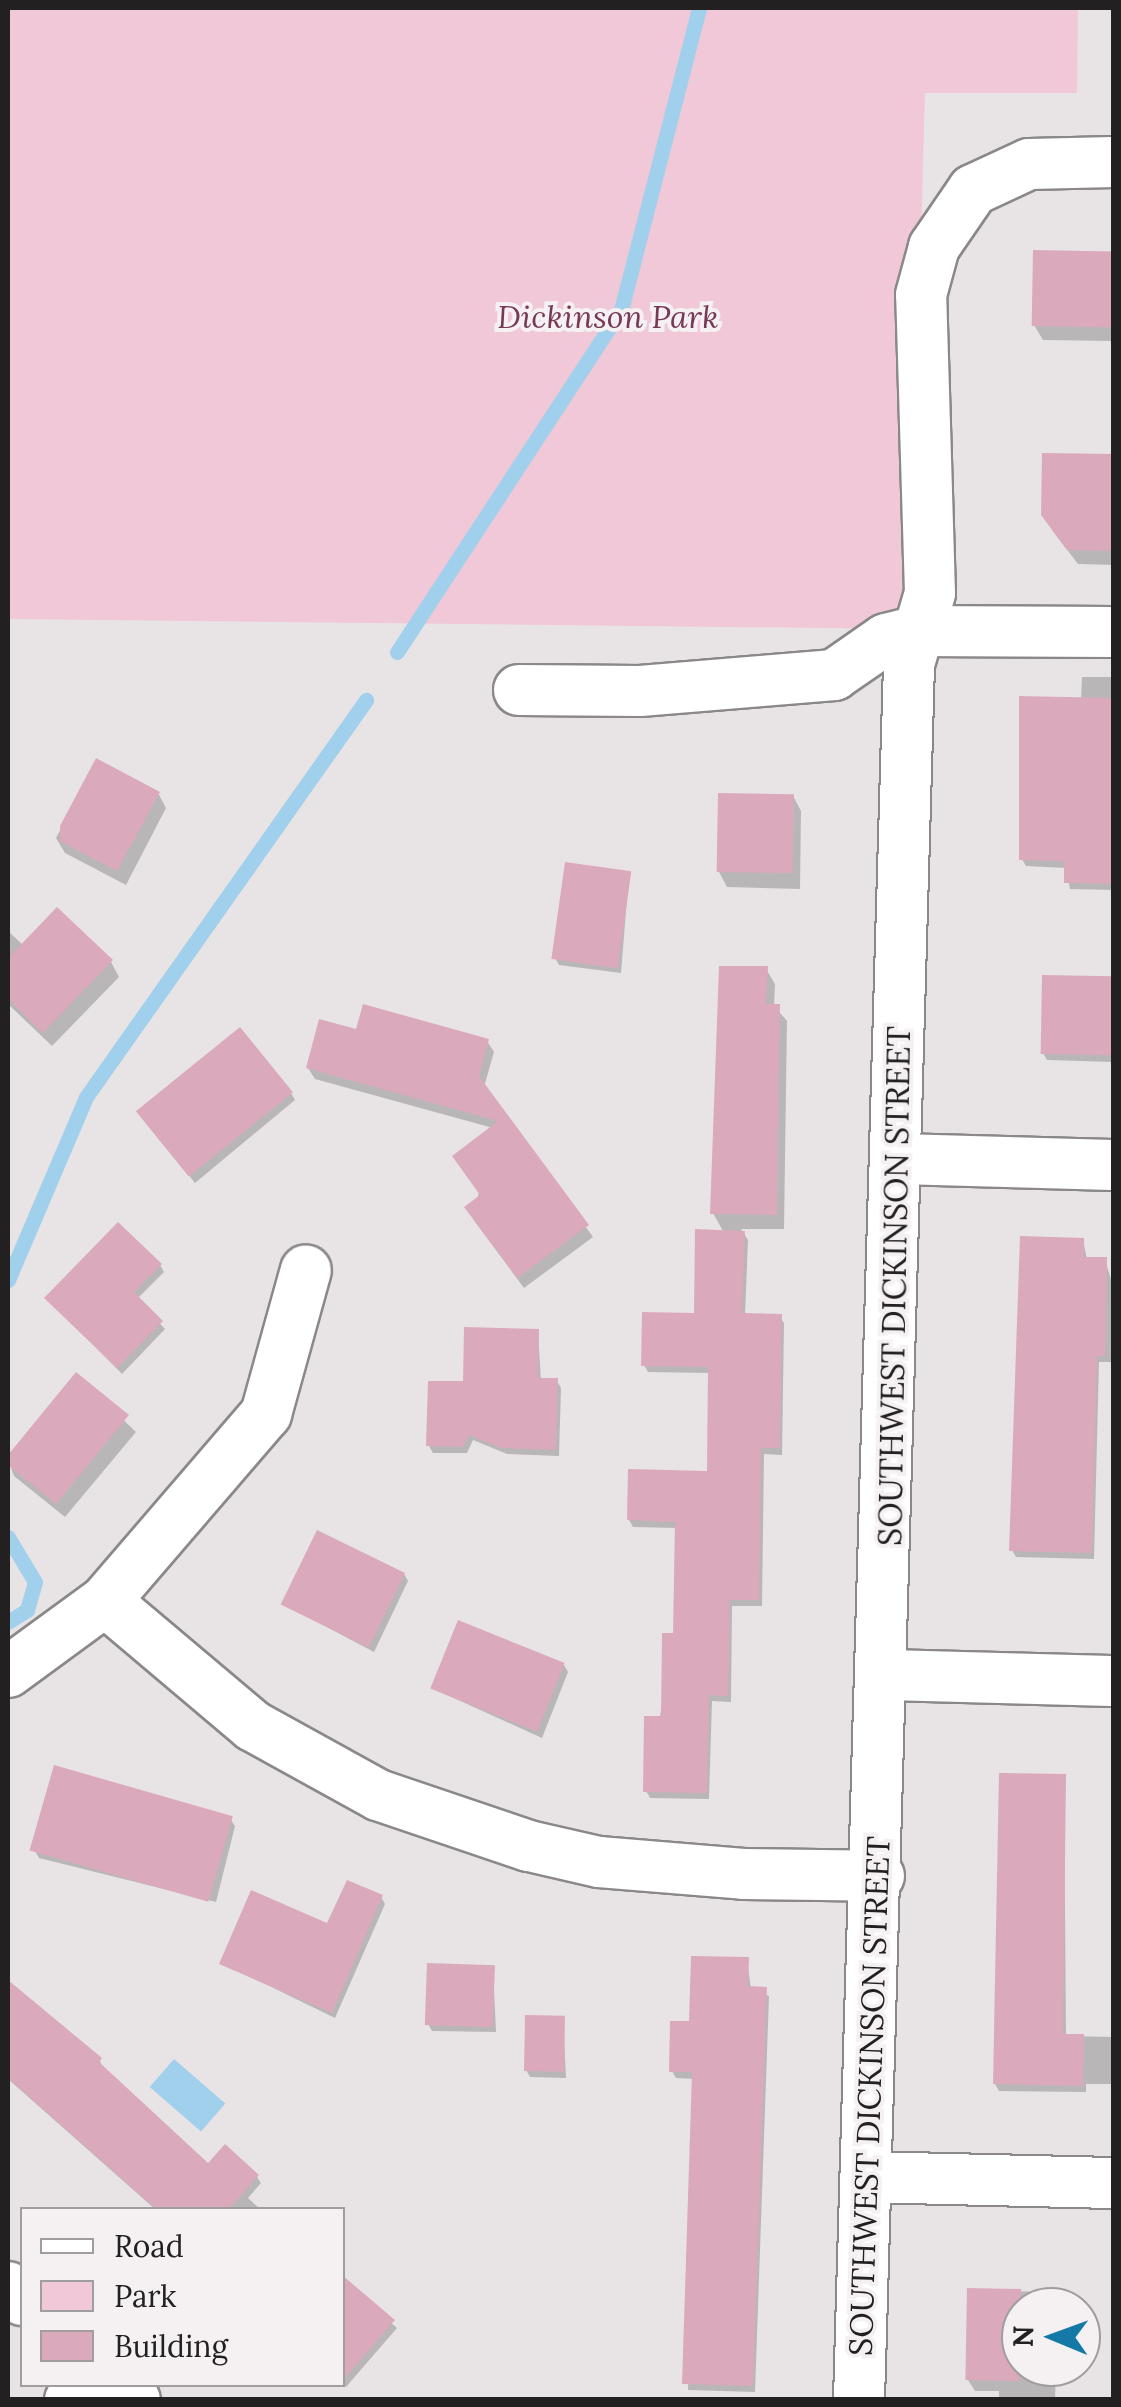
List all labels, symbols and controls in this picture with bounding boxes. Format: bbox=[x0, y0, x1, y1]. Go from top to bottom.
park label: Dickinson Park bbox=[497, 298, 719, 336]
street label: SOUTHWEST DICKINSON STREET bbox=[871, 1026, 919, 1546]
street label: SOUTHWEST DICKINSON STREET bbox=[842, 1835, 898, 2357]
legend bbox=[20, 2207, 345, 2387]
text: Road bbox=[114, 2227, 184, 2265]
text: Park bbox=[114, 2277, 176, 2315]
north arrow bbox=[1001, 2287, 1101, 2387]
text: N bbox=[1005, 2325, 1041, 2348]
text: Building bbox=[114, 2327, 228, 2365]

